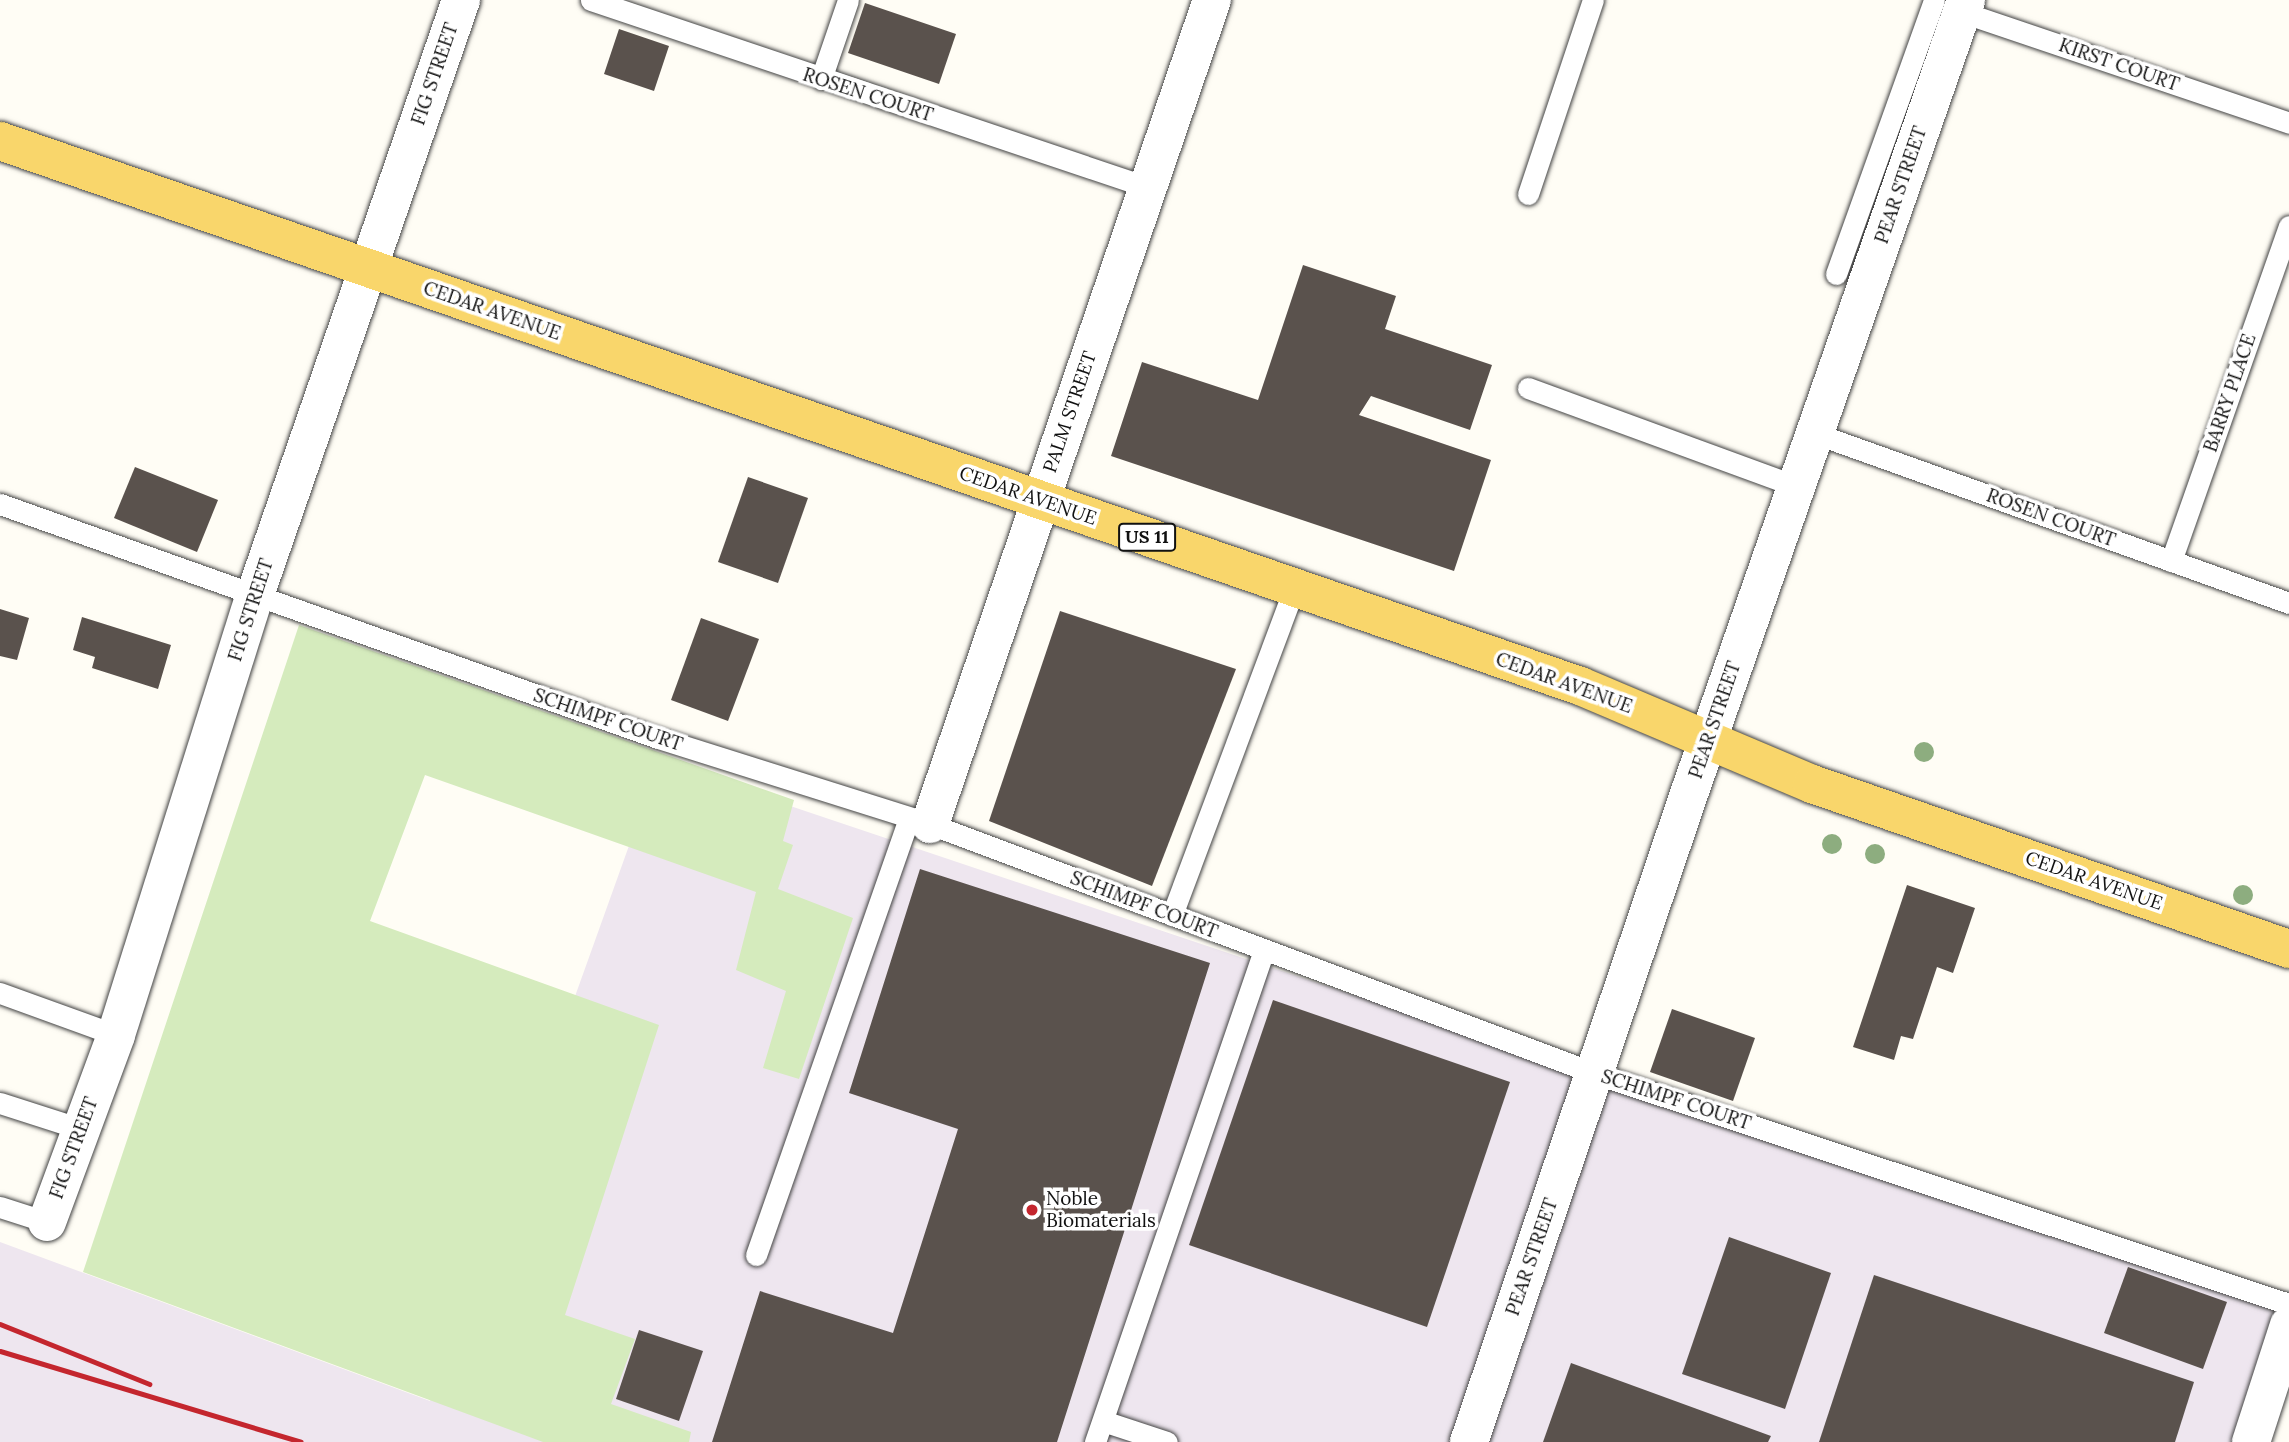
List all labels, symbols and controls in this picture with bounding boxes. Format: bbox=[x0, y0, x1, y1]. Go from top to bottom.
street label: FIG STREET bbox=[407, 20, 463, 128]
street label: KIRST COURT bbox=[2056, 34, 2182, 96]
street label: ROSEN COURT bbox=[800, 63, 936, 127]
street label: PEAR STREET bbox=[1870, 123, 1932, 247]
street label: CEDAR AVENUE bbox=[420, 277, 564, 345]
street label: BARRY PLACE bbox=[2199, 331, 2261, 455]
street label: PALM STREET bbox=[1039, 348, 1101, 476]
street label: CEDAR AVENUE bbox=[956, 462, 1100, 530]
street label: ROSEN COURT bbox=[1983, 484, 2119, 552]
road number: US 11 bbox=[1117, 522, 1177, 552]
street label: FIG STREET bbox=[224, 556, 278, 664]
street label: CEDAR AVENUE bbox=[1493, 648, 1635, 718]
street label: PEAR STREET bbox=[1684, 658, 1746, 782]
street label: SCHIMPF COURT bbox=[530, 684, 686, 756]
street label: CEDAR AVENUE bbox=[2022, 847, 2166, 915]
street label: SCHIMPF COURT bbox=[1067, 866, 1221, 944]
street label: SCHIMPF COURT bbox=[1598, 1065, 1754, 1135]
street label: FIG STREET bbox=[45, 1094, 103, 1202]
place label: Noble Biomaterials bbox=[1046, 1188, 1156, 1232]
street label: PEAR STREET bbox=[1501, 1195, 1563, 1319]
marker: Noble Biomaterials bbox=[1024, 1202, 1040, 1218]

